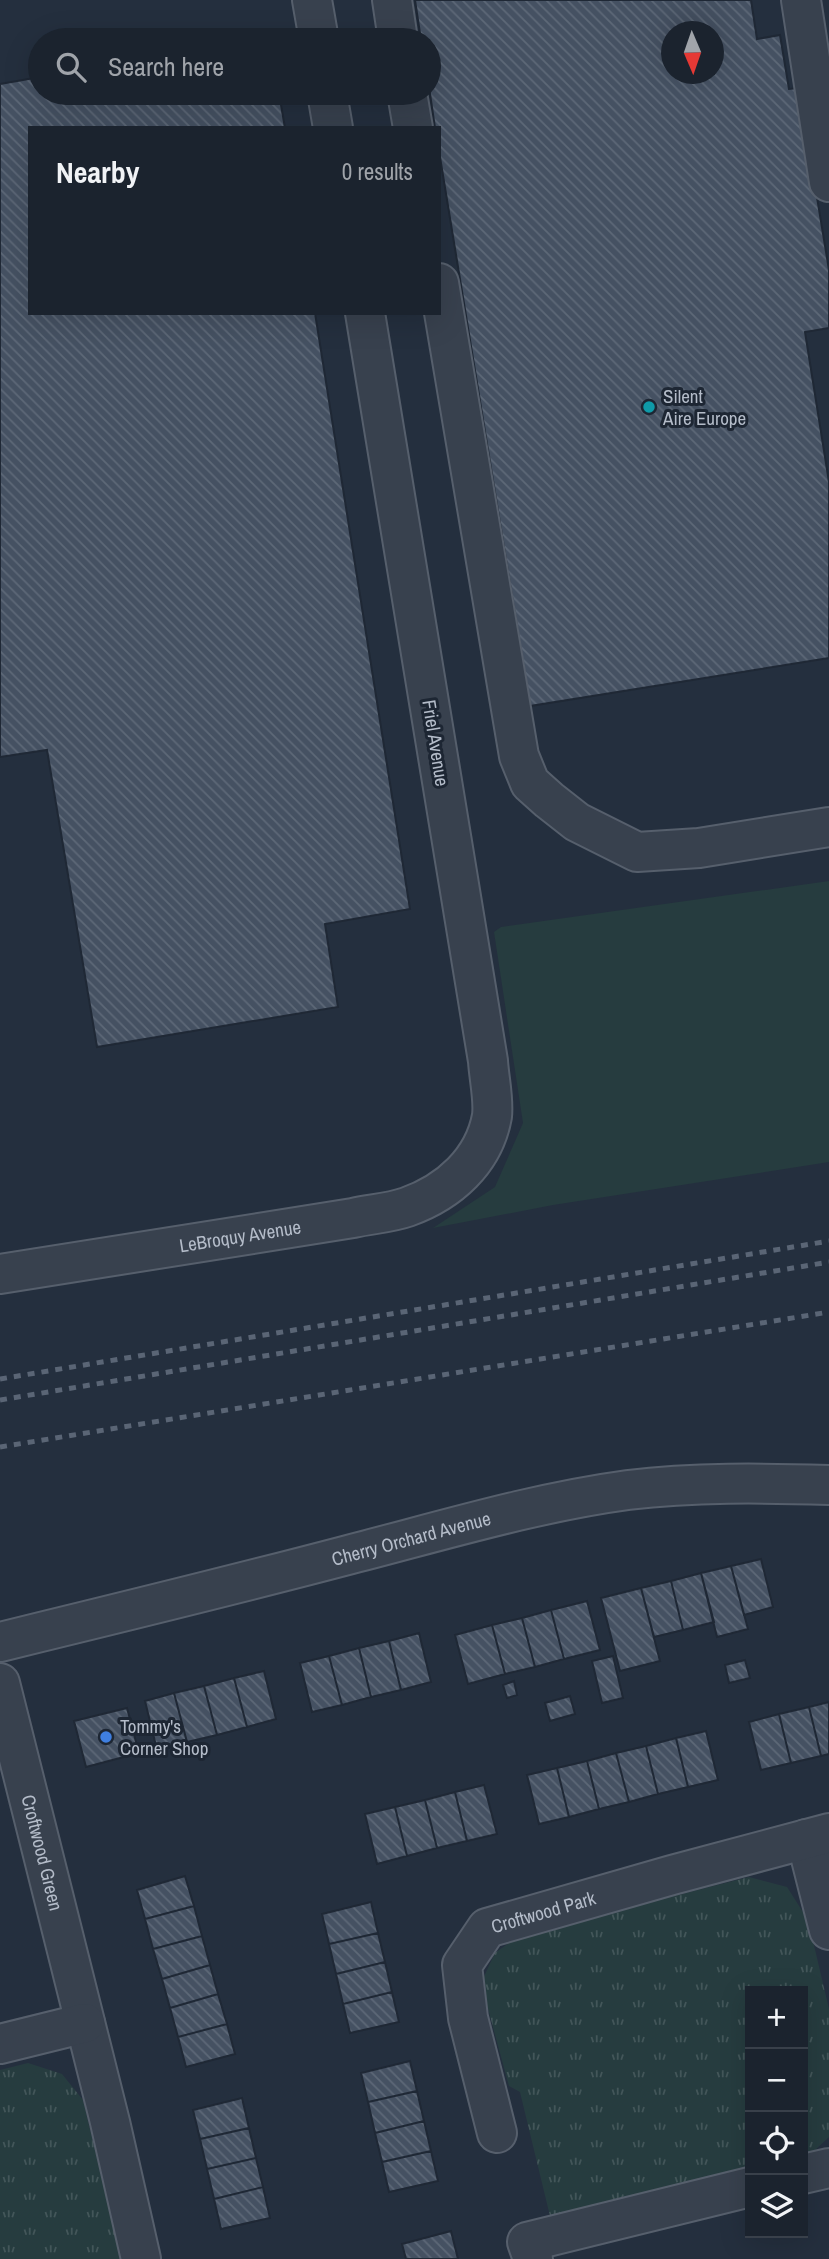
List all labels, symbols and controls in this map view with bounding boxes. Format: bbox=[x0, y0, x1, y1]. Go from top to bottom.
north arrow bbox=[661, 21, 724, 84]
search box bbox=[28, 28, 441, 105]
icon: search bbox=[52, 48, 90, 86]
text: Search here bbox=[108, 49, 224, 84]
text: Nearby bbox=[56, 152, 139, 192]
text: 0 results bbox=[342, 156, 413, 187]
place label: Silent Aire Europe bbox=[662, 383, 746, 431]
marker: Silent Aire Europe bbox=[641, 399, 657, 415]
street label: Friel Avenue bbox=[416, 698, 456, 788]
street label: LeBroquy Avenue bbox=[177, 1213, 303, 1258]
street label: Cherry Orchard Avenue bbox=[329, 1505, 493, 1572]
place label: Tommy's Corner Shop bbox=[120, 1713, 208, 1761]
marker: Tommy's Corner Shop bbox=[98, 1729, 114, 1745]
street label: Croftwood Green bbox=[15, 1792, 70, 1913]
street label: Croftwood Park bbox=[488, 1885, 599, 1939]
map controls bbox=[745, 1986, 808, 2238]
button: + bbox=[745, 1986, 808, 2049]
button: − bbox=[745, 2049, 808, 2112]
button: locate bbox=[745, 2112, 808, 2175]
button: layers bbox=[745, 2175, 808, 2238]

